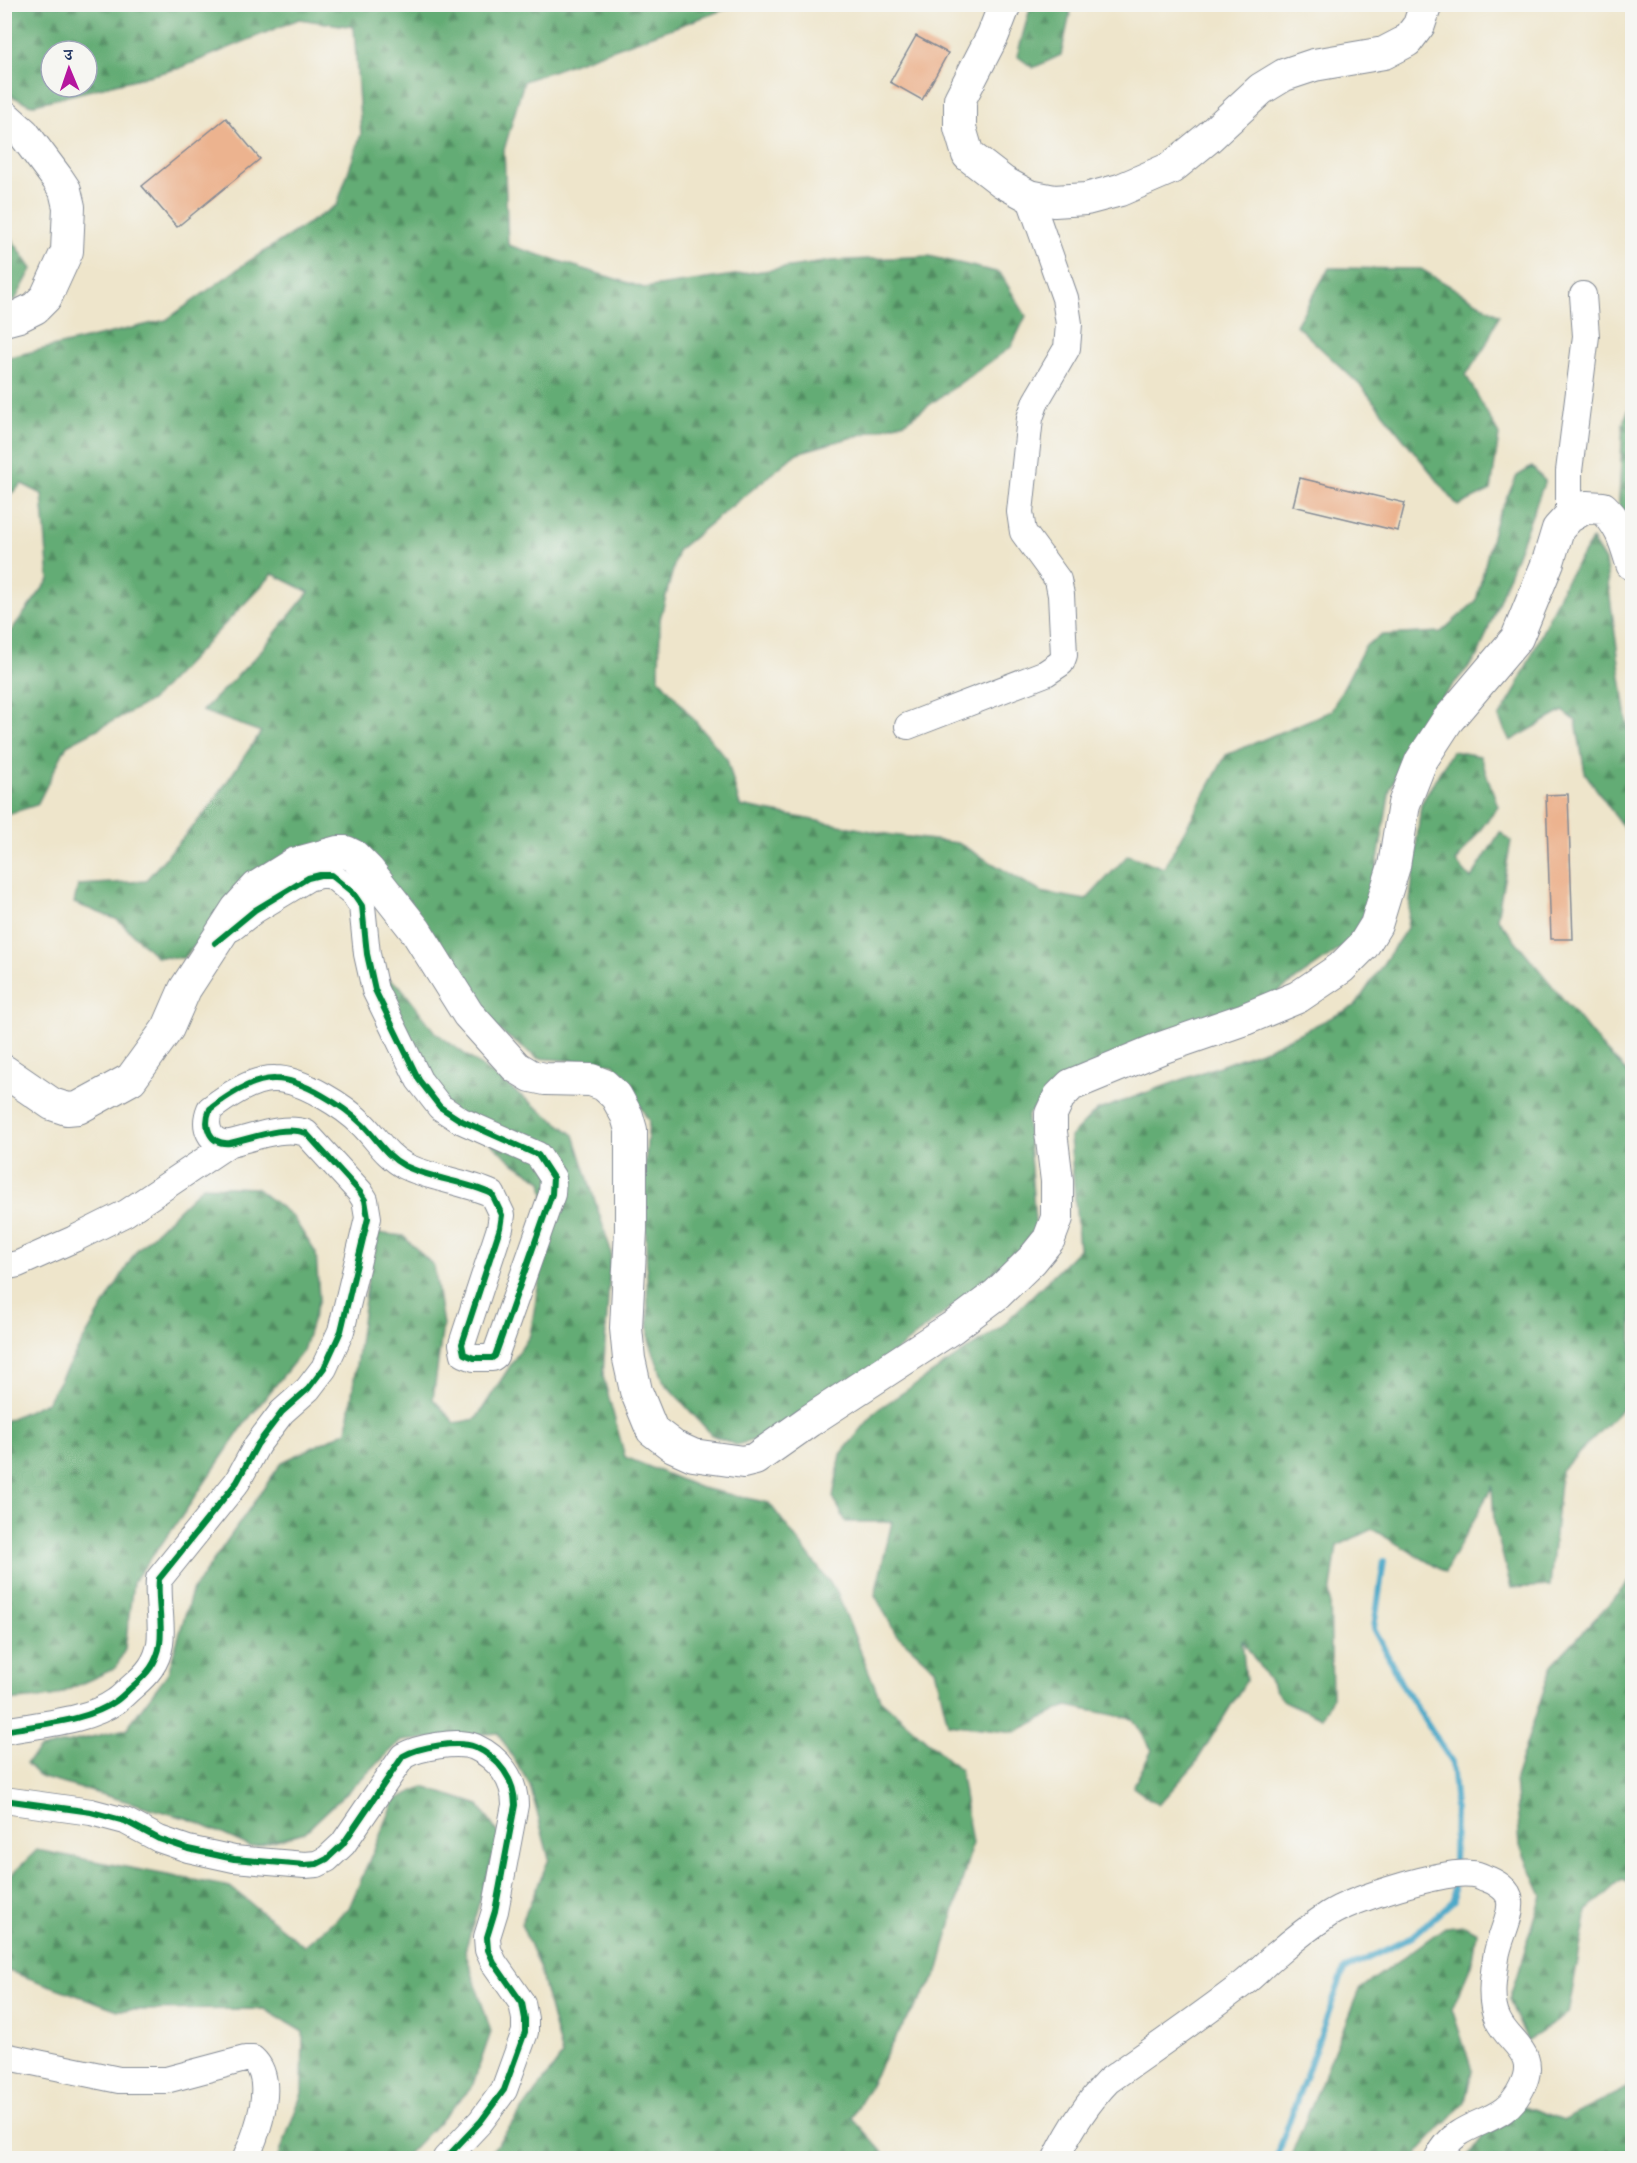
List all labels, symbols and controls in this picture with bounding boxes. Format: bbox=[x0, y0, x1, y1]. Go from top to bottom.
north arrow bbox=[39, 39, 99, 99]
text: उ bbox=[63, 45, 75, 65]

